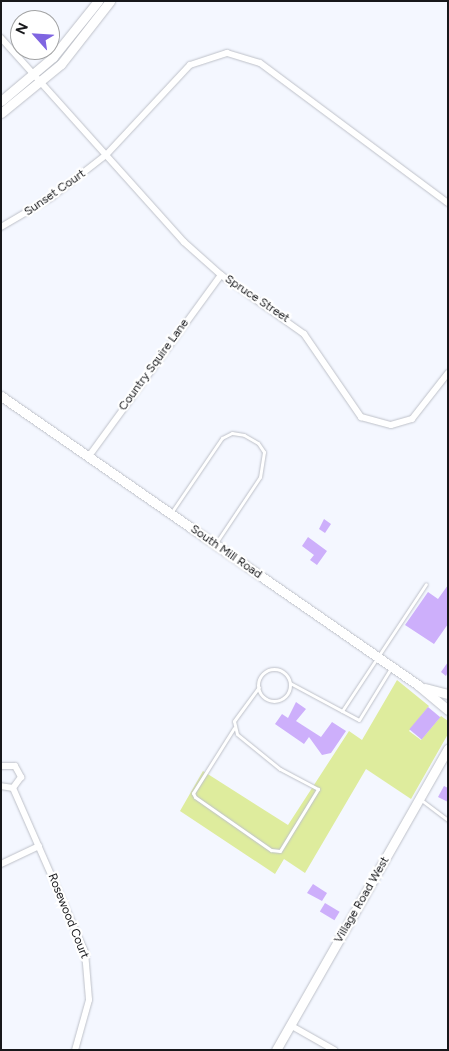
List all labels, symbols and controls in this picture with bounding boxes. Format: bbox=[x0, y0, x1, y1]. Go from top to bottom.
north arrow bbox=[10, 10, 60, 60]
text: N bbox=[12, 20, 32, 37]
street label: Sunset Court bbox=[22, 167, 88, 219]
street label: Spruce Street bbox=[222, 272, 292, 326]
street label: Country Squire Lane bbox=[116, 316, 192, 414]
street label: South Mill Road bbox=[187, 522, 265, 582]
street label: Village Road West bbox=[331, 854, 393, 946]
street label: Rosewood Court bbox=[44, 871, 92, 961]

